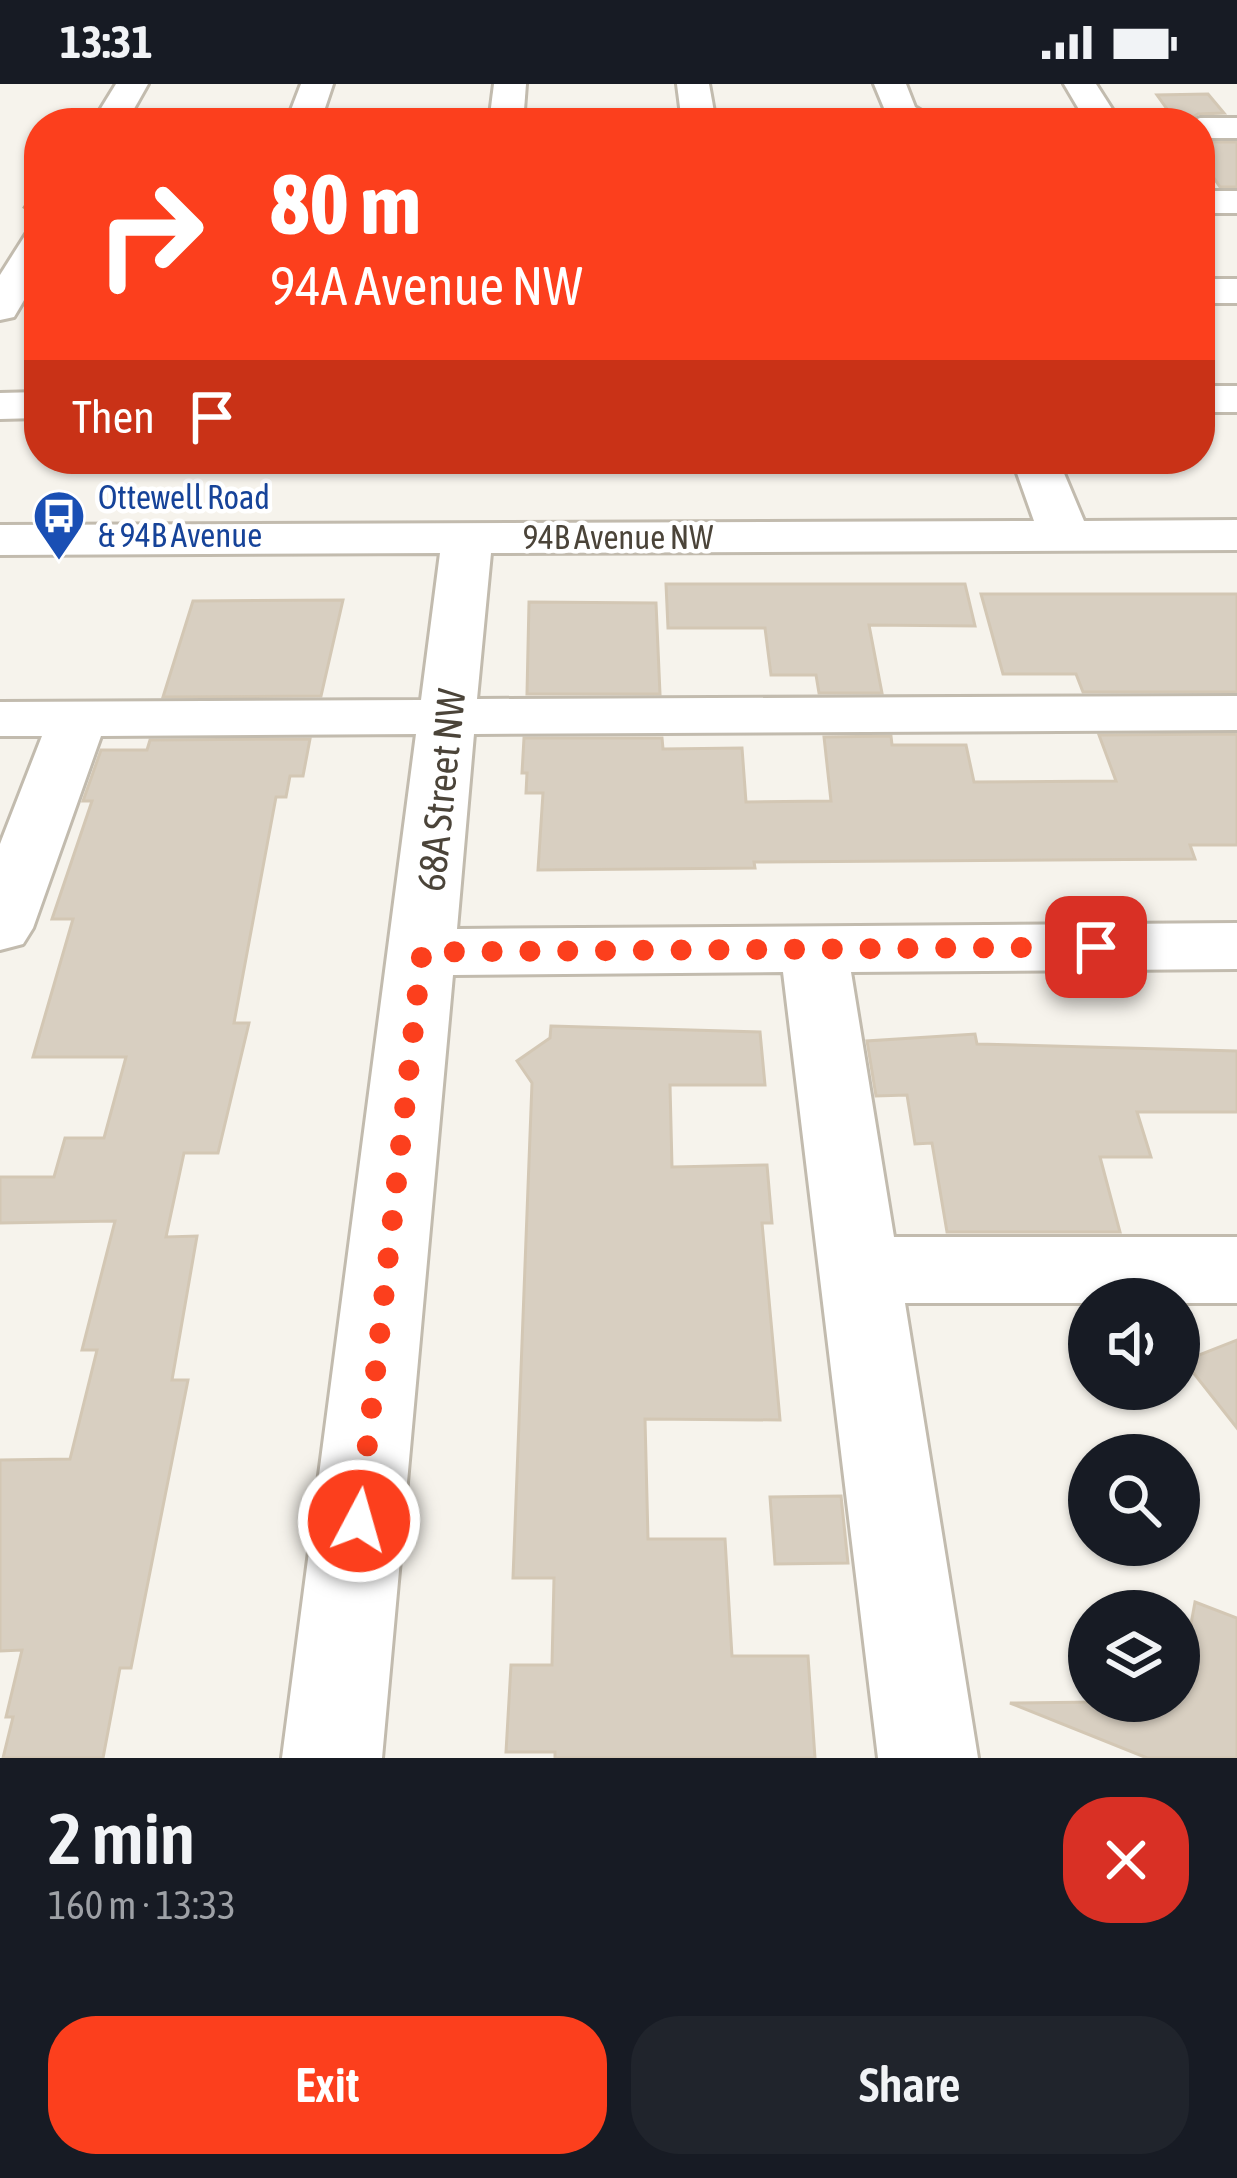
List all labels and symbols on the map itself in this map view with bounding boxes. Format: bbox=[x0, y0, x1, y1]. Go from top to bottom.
place label: Ottewell Road & 94B Avenue bbox=[98, 478, 270, 554]
bus stop icon: Ottewell Road & 94B Avenue bbox=[31, 488, 87, 562]
street label: 94B Avenue NW bbox=[523, 518, 713, 556]
street label: 68A Street NW bbox=[408, 686, 474, 893]
pin bbox=[1045, 896, 1147, 998]
position arrow bbox=[296, 1458, 422, 1584]

